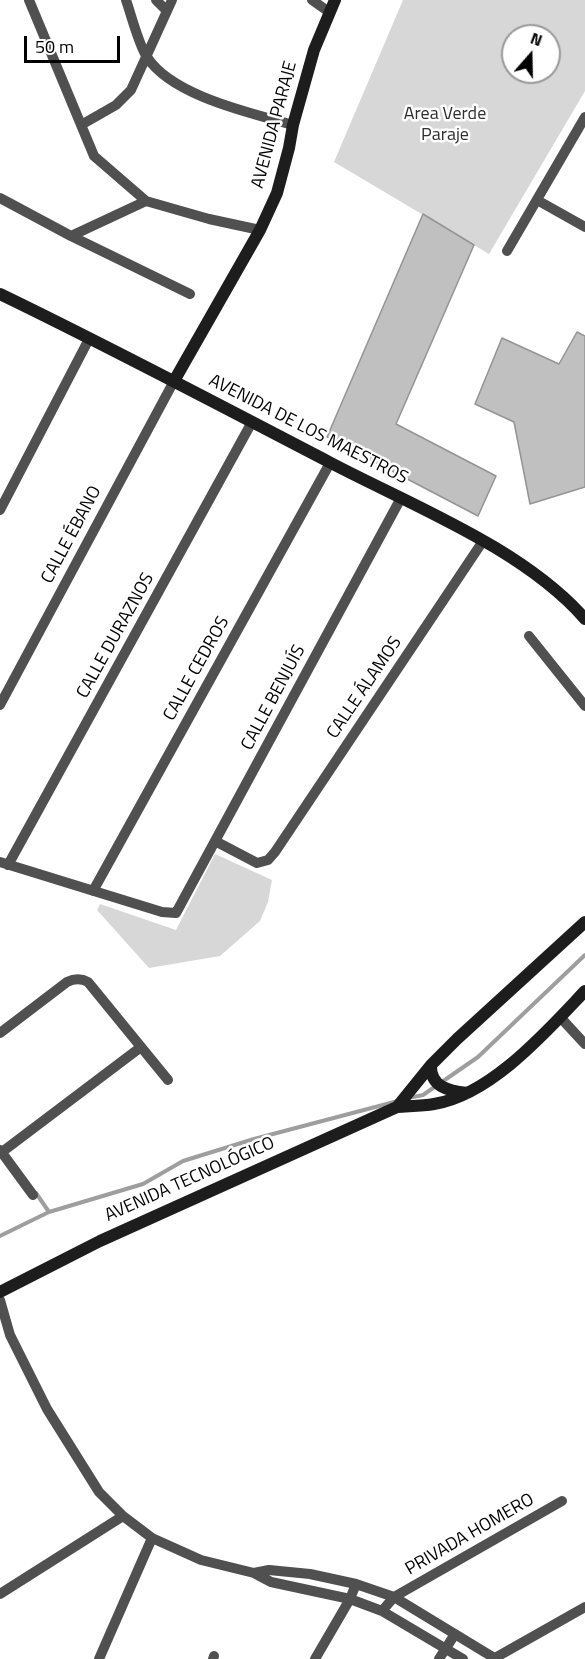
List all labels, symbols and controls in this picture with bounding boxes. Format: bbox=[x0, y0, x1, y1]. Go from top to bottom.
scale bar bbox=[27, 24, 123, 62]
north arrow bbox=[501, 24, 561, 84]
text: N bbox=[527, 26, 546, 52]
text: 50 m bbox=[35, 33, 74, 60]
street label: AVENIDA PARAJE bbox=[248, 59, 302, 191]
park label: Area Verde Paraje bbox=[404, 104, 486, 146]
street label: AVENIDA DE LOS MAESTROS bbox=[205, 370, 411, 490]
street label: CALLE ÉBANO bbox=[37, 483, 107, 587]
street label: CALLE DURAZNOS bbox=[73, 570, 159, 702]
street label: CALLE CEDROS bbox=[159, 613, 235, 725]
street label: CALLE ÁLAMOS bbox=[323, 633, 407, 743]
street label: CALLE BENJUÍS bbox=[237, 642, 311, 754]
street label: AVENIDA TECNOLÓGICO bbox=[102, 1133, 278, 1227]
street label: PRIVADA HOMERO bbox=[402, 1489, 538, 1581]

